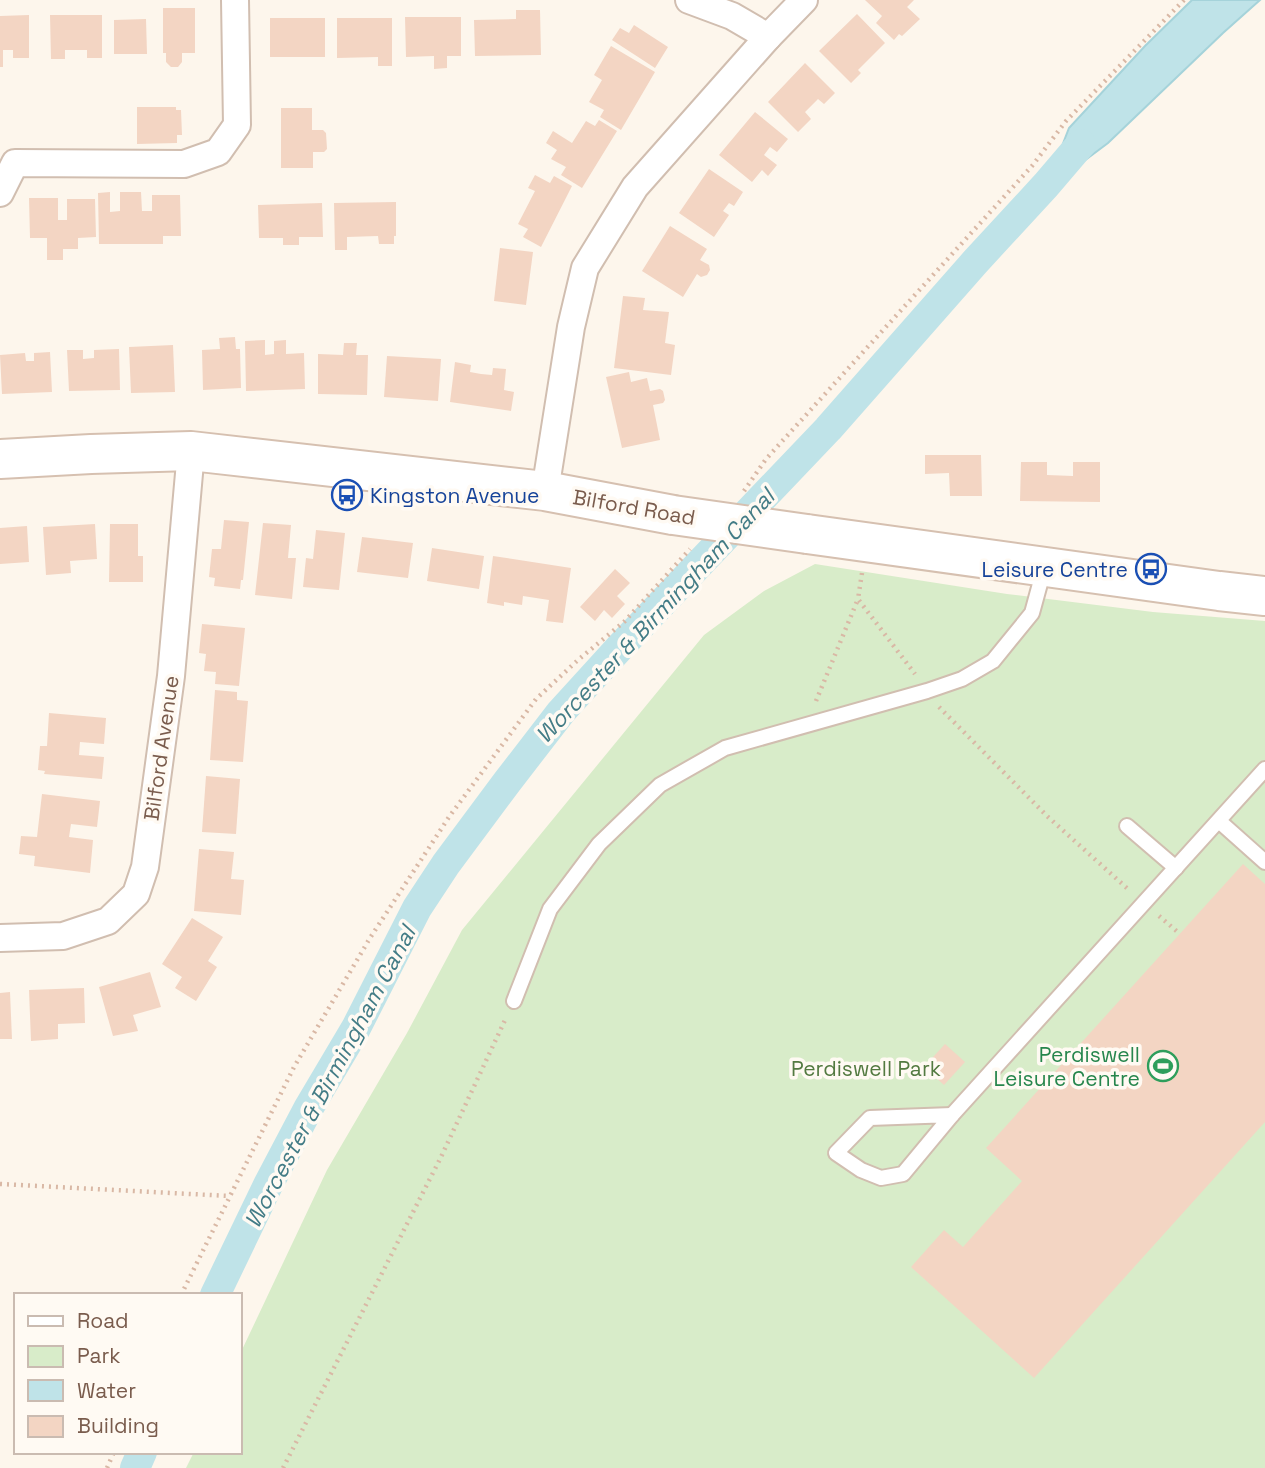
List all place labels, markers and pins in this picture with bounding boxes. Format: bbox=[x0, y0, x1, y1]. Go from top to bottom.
bus stop icon: Kingston Avenue bbox=[330, 478, 364, 512]
place label: Kingston Avenue bbox=[370, 482, 540, 509]
bus stop icon: Leisure Centre bbox=[1134, 552, 1168, 586]
place label: Leisure Centre bbox=[982, 556, 1128, 583]
place label: Perdiswell Leisure Centre bbox=[994, 1041, 1140, 1092]
sports icon: Perdiswell Leisure Centre bbox=[1146, 1049, 1180, 1083]

